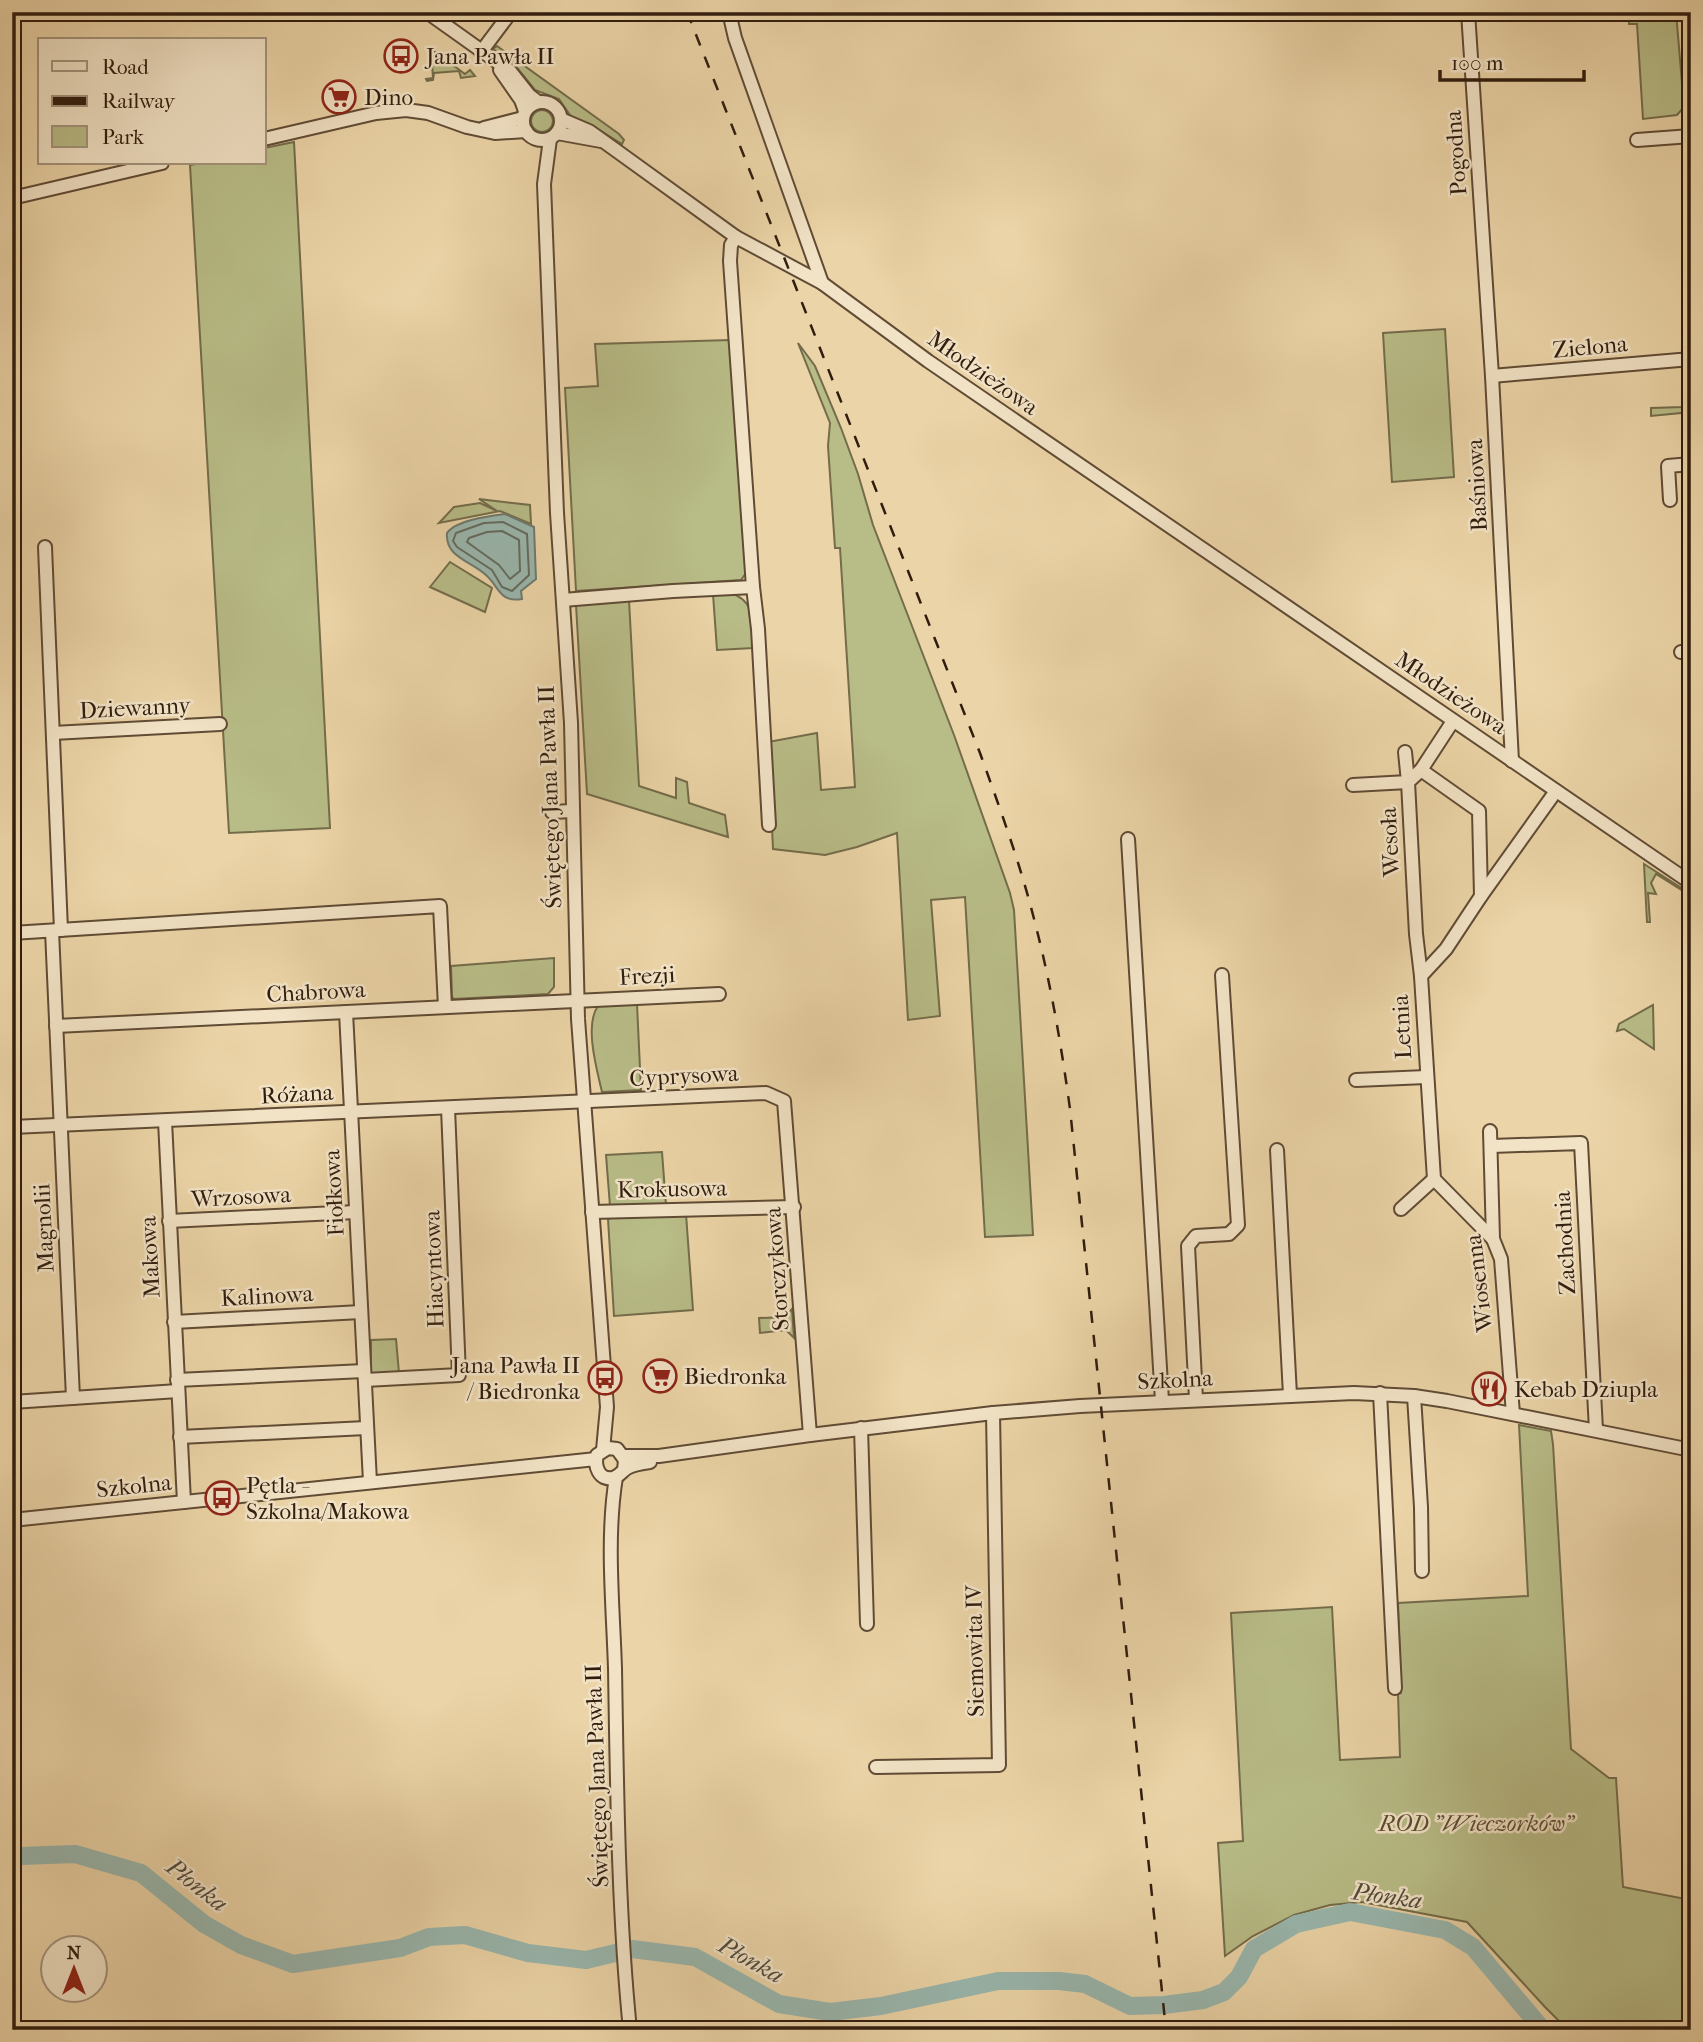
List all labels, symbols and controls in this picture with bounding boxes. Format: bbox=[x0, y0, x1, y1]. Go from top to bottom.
bus stop icon: Jana Pawła II bbox=[382, 37, 420, 75]
legend bbox=[38, 38, 266, 164]
scale bar bbox=[1440, 38, 1584, 82]
place label: Jana Pawła II bbox=[424, 43, 554, 70]
text: 100 m bbox=[1451, 51, 1504, 75]
text: Road bbox=[102, 55, 149, 79]
supermarket icon: Dino bbox=[320, 78, 358, 116]
place label: Dino bbox=[364, 84, 413, 111]
text: Railway bbox=[102, 89, 176, 113]
street label: Pogodna bbox=[1440, 109, 1472, 197]
text: Park bbox=[102, 125, 144, 149]
street label: Młodzieżowa bbox=[923, 325, 1044, 421]
street label: Zielona bbox=[1551, 330, 1629, 364]
street label: Baśniowa bbox=[1461, 438, 1493, 532]
street label: Młodzieżowa bbox=[1390, 646, 1512, 740]
street label: Świętego Jana Pawła II bbox=[533, 685, 567, 909]
street label: Dziewanny bbox=[79, 692, 192, 724]
street label: Wesoła bbox=[1375, 806, 1405, 878]
street label: Frezji bbox=[618, 961, 676, 991]
street label: Chabrowa bbox=[266, 976, 367, 1008]
street label: Letnia bbox=[1387, 994, 1417, 1060]
street label: Cyprysowa bbox=[629, 1060, 740, 1092]
street label: Różana bbox=[260, 1079, 334, 1109]
street label: Fiołkowa bbox=[318, 1149, 350, 1237]
street label: Krokusowa bbox=[617, 1175, 728, 1203]
street label: Wrzosowa bbox=[189, 1181, 292, 1213]
street label: Magnolii bbox=[28, 1183, 60, 1273]
street label: Zachodnia bbox=[1549, 1190, 1581, 1296]
street label: Storczykowa bbox=[759, 1206, 795, 1332]
street label: Hiacyntowa bbox=[418, 1209, 450, 1328]
street label: Makowa bbox=[134, 1215, 166, 1299]
street label: Wiosenna bbox=[1460, 1232, 1498, 1334]
street label: Kalinowa bbox=[220, 1280, 314, 1312]
place label: Jana Pawła II / Biedronka bbox=[450, 1352, 580, 1405]
supermarket icon: Biedronka bbox=[641, 1357, 679, 1395]
bus stop icon: Jana Pawła II / Biedronka bbox=[586, 1359, 624, 1397]
place label: Biedronka bbox=[684, 1363, 787, 1390]
street label: Szkolna bbox=[1137, 1365, 1214, 1395]
restaurant icon: Kebab Dziupla bbox=[1470, 1370, 1508, 1408]
place label: Kebab Dziupla bbox=[1514, 1376, 1658, 1403]
street label: Szkolna bbox=[95, 1469, 173, 1503]
place label: Pętla - Szkolna/Makowa bbox=[246, 1472, 409, 1525]
bus stop icon: Pętla - Szkolna/Makowa bbox=[203, 1479, 241, 1517]
street label: Siemowita IV bbox=[960, 1584, 990, 1717]
street label: Świętego Jana Pawła II bbox=[580, 1664, 614, 1888]
park label: ROD "Wieczorków" bbox=[1377, 1810, 1576, 1837]
water label: Płonka bbox=[160, 1852, 233, 1918]
water label: Płonka bbox=[1349, 1877, 1424, 1915]
water label: Płonka bbox=[713, 1930, 788, 1989]
north arrow bbox=[38, 1934, 108, 2004]
text: N bbox=[67, 1942, 82, 1964]

